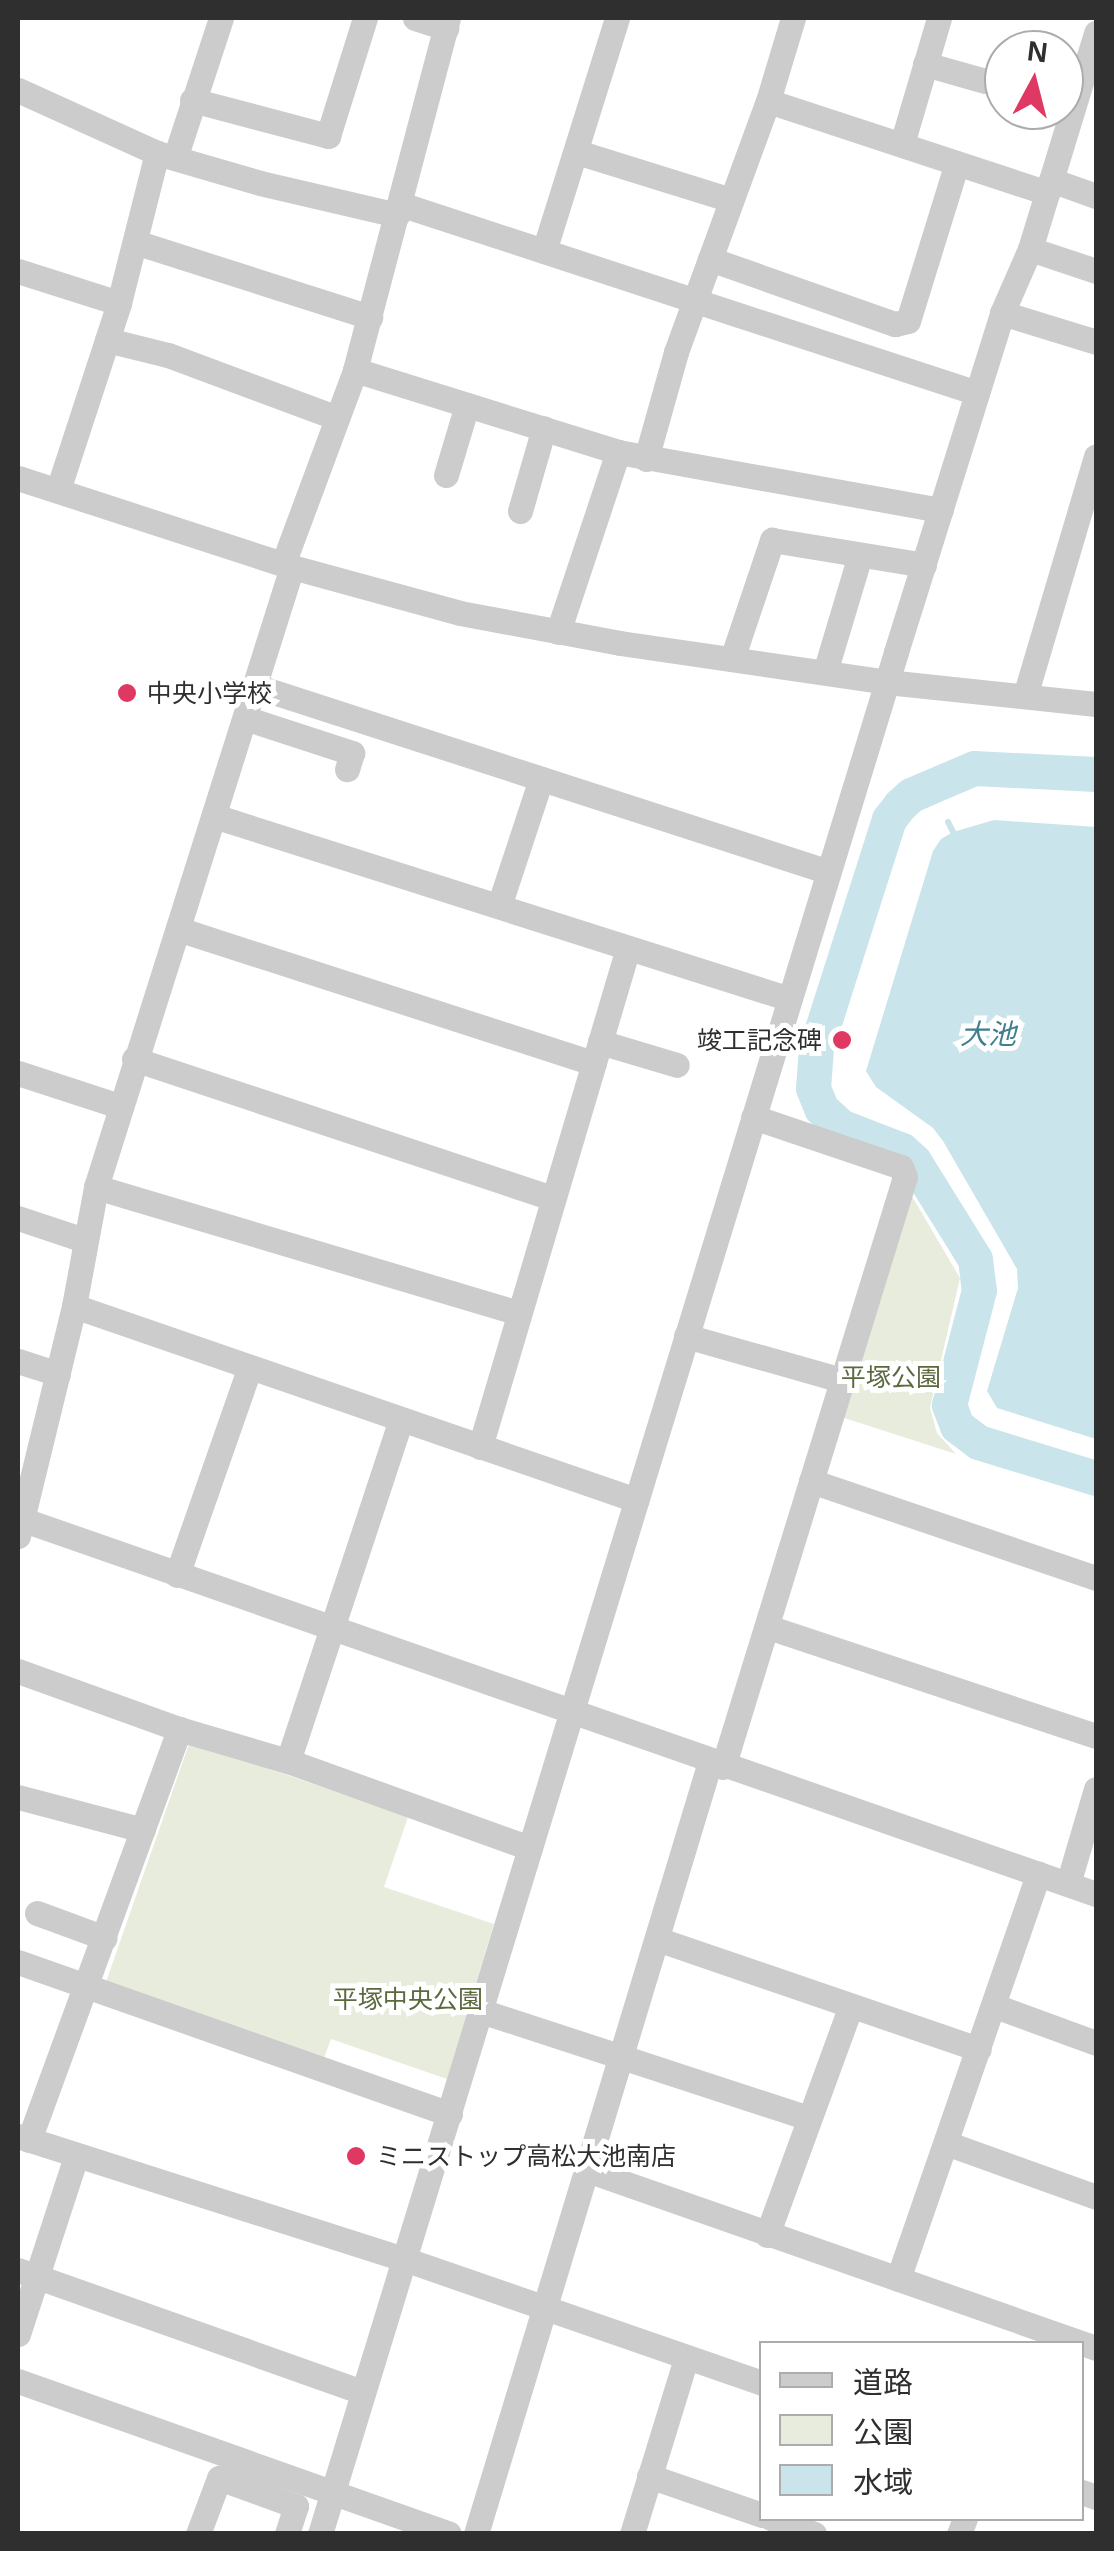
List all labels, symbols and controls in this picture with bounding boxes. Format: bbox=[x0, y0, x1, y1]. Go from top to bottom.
north arrow bbox=[984, 30, 1084, 130]
text: N bbox=[1026, 35, 1049, 68]
place label: 中央小学校 bbox=[147, 678, 272, 708]
marker: 中央小学校 bbox=[116, 682, 138, 704]
water label: 大池 bbox=[960, 1018, 1016, 1052]
place label: 竣工記念碑 bbox=[697, 1025, 822, 1055]
marker: 竣工記念碑 bbox=[831, 1029, 853, 1051]
park label: 平塚公園 bbox=[841, 1362, 941, 1392]
park label: 平塚中央公園 bbox=[333, 1984, 483, 2014]
place label: ミニストップ高松大池南店 bbox=[376, 2141, 676, 2171]
marker: ミニストップ高松大池南店 bbox=[345, 2145, 367, 2167]
legend bbox=[759, 2341, 1084, 2521]
text: 道路 bbox=[853, 2366, 913, 2399]
text: 公園 bbox=[853, 2416, 913, 2449]
text: 水域 bbox=[853, 2466, 913, 2499]

